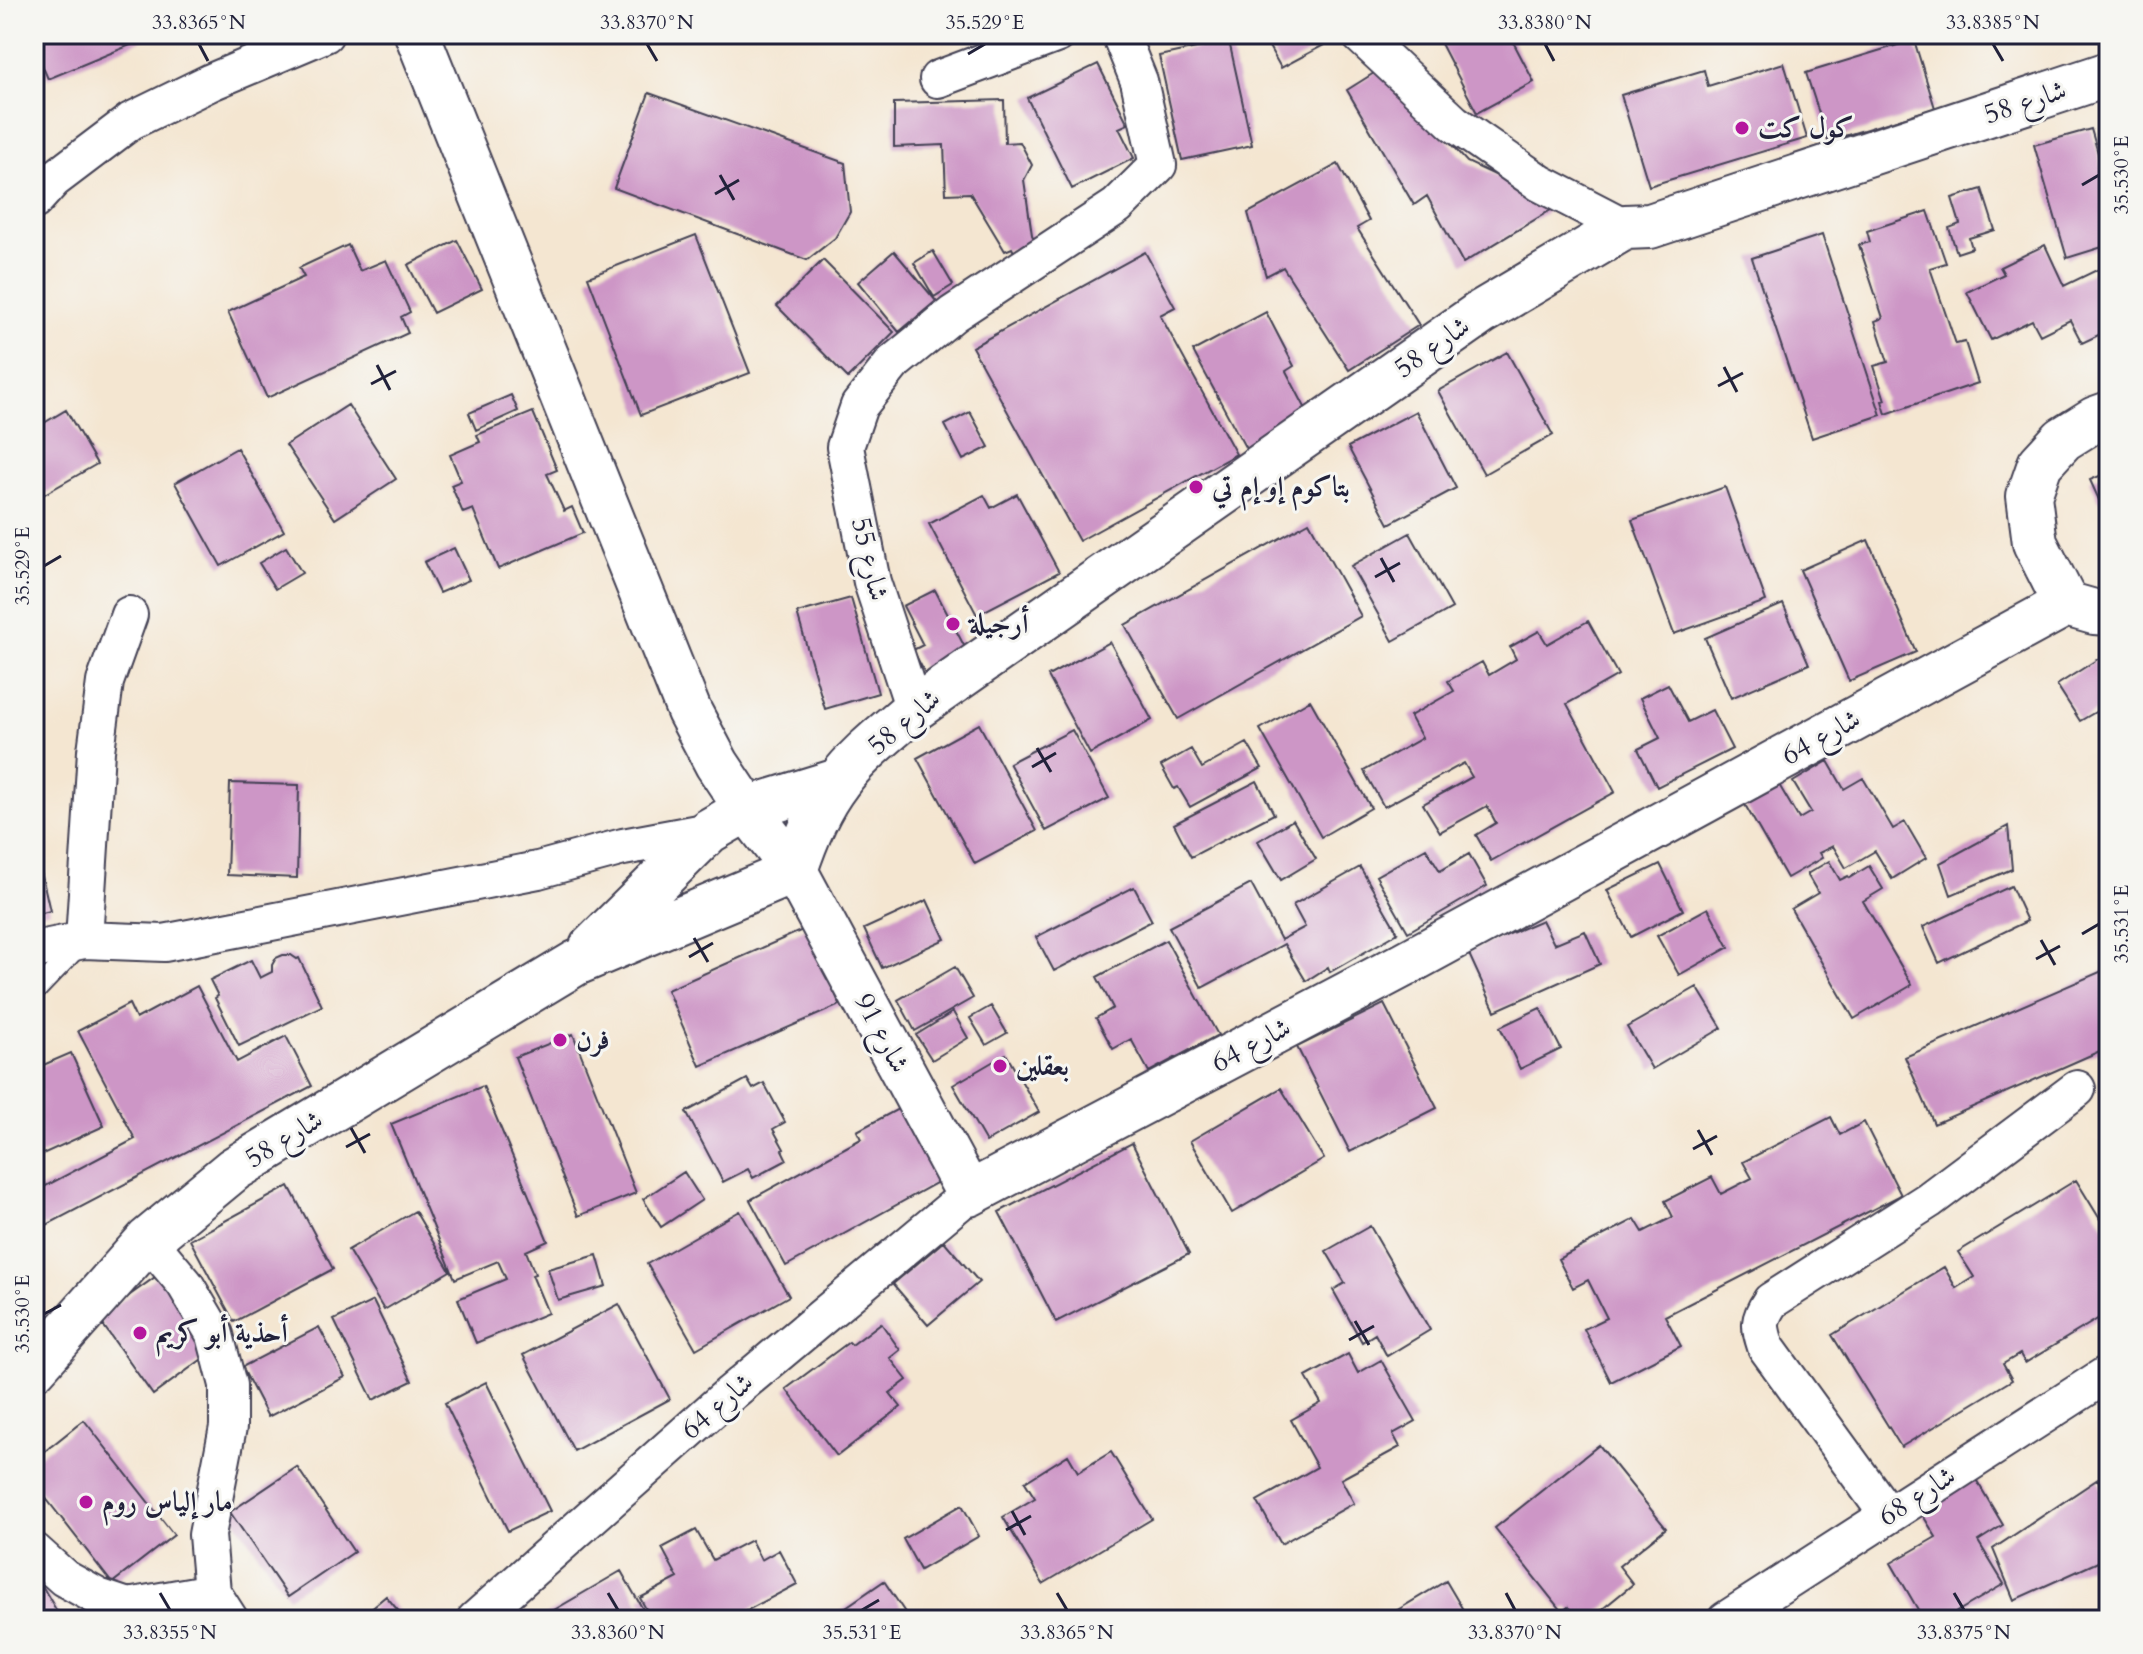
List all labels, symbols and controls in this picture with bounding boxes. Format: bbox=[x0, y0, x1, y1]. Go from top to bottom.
text: 33.8365°N bbox=[152, 9, 246, 36]
text: 33.8370°N bbox=[600, 9, 694, 36]
text: 35.529°E bbox=[946, 9, 1024, 36]
text: 33.8380°N bbox=[1498, 9, 1592, 36]
text: 33.8385°N bbox=[1946, 9, 2040, 36]
street label: شارع 58 bbox=[1979, 71, 2072, 137]
place label: كول كت bbox=[1758, 109, 1854, 147]
marker: كول كت bbox=[1733, 119, 1751, 137]
text: 35.530°E bbox=[2108, 136, 2135, 214]
street label: شارع 58 bbox=[1386, 307, 1480, 390]
place label: بتاكوم إو إم تي bbox=[1211, 468, 1350, 511]
marker: بتاكوم إو إم تي bbox=[1187, 478, 1205, 496]
street label: شارع 55 bbox=[838, 513, 898, 606]
text: 35.529°E bbox=[9, 527, 36, 605]
place label: أرجيلة bbox=[967, 604, 1029, 643]
marker: أرجيلة bbox=[944, 615, 962, 633]
street label: شارع 58 bbox=[859, 680, 951, 767]
street label: شارع 64 bbox=[1775, 700, 1869, 778]
text: 35.531°E bbox=[2108, 885, 2135, 963]
street label: شارع 91 bbox=[842, 987, 919, 1081]
street label: شارع 64 bbox=[1205, 1008, 1299, 1085]
place label: فرن bbox=[576, 1021, 610, 1059]
marker: فرن bbox=[551, 1031, 569, 1049]
place label: بعقلين bbox=[1016, 1047, 1069, 1085]
marker: بعقلين bbox=[991, 1057, 1009, 1075]
street label: شارع 58 bbox=[238, 1101, 332, 1181]
text: 35.530°E bbox=[9, 1275, 36, 1353]
place label: أحذية أبو كريم bbox=[156, 1313, 288, 1357]
marker: أحذية أبو كريم bbox=[131, 1324, 149, 1342]
street label: شارع 64 bbox=[673, 1364, 764, 1451]
street label: شارع 68 bbox=[1871, 1457, 1965, 1538]
place label: مار إلياس روم bbox=[102, 1483, 233, 1526]
marker: مار إلياس روم bbox=[77, 1493, 95, 1511]
text: 33.8355°N bbox=[123, 1619, 217, 1646]
text: 33.8360°N bbox=[571, 1619, 665, 1646]
text: 35.531°E bbox=[823, 1619, 901, 1646]
text: 33.8365°N bbox=[1020, 1619, 1114, 1646]
text: 33.8370°N bbox=[1468, 1619, 1562, 1646]
text: 33.8375°N bbox=[1917, 1619, 2011, 1646]

